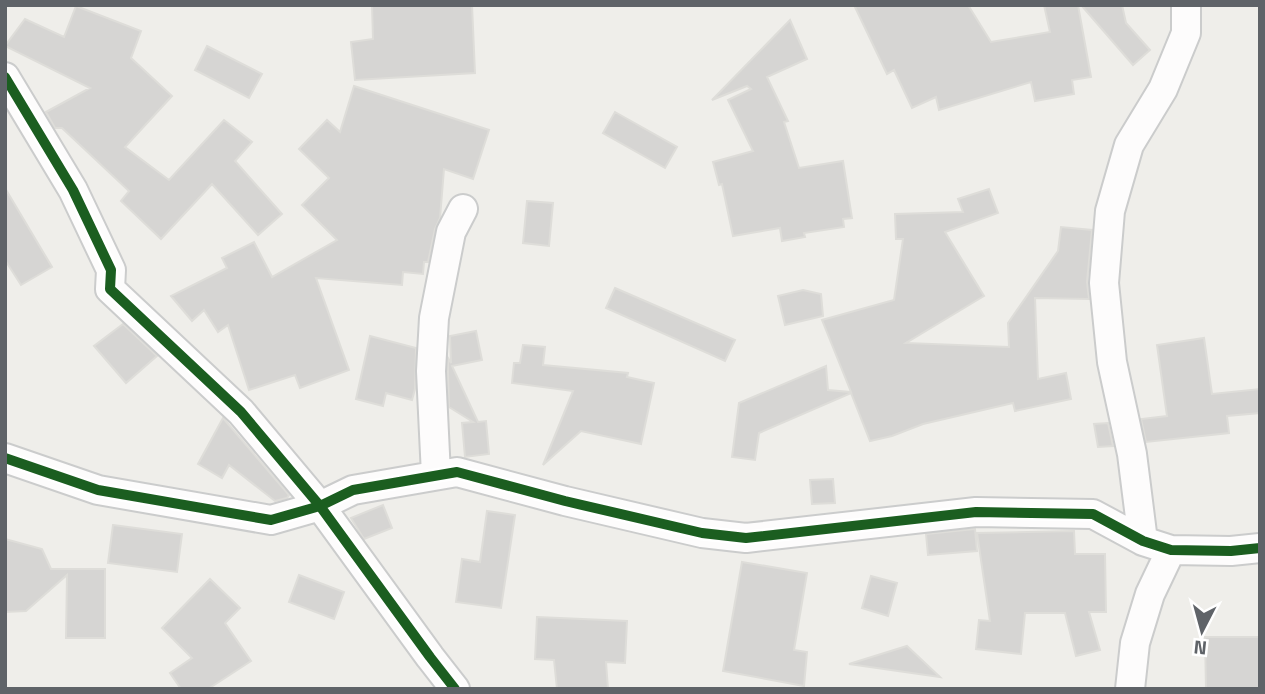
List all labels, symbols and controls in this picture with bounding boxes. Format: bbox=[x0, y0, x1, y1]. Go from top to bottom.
north arrow bbox=[1167, 596, 1237, 666]
text: N bbox=[1192, 633, 1208, 664]

